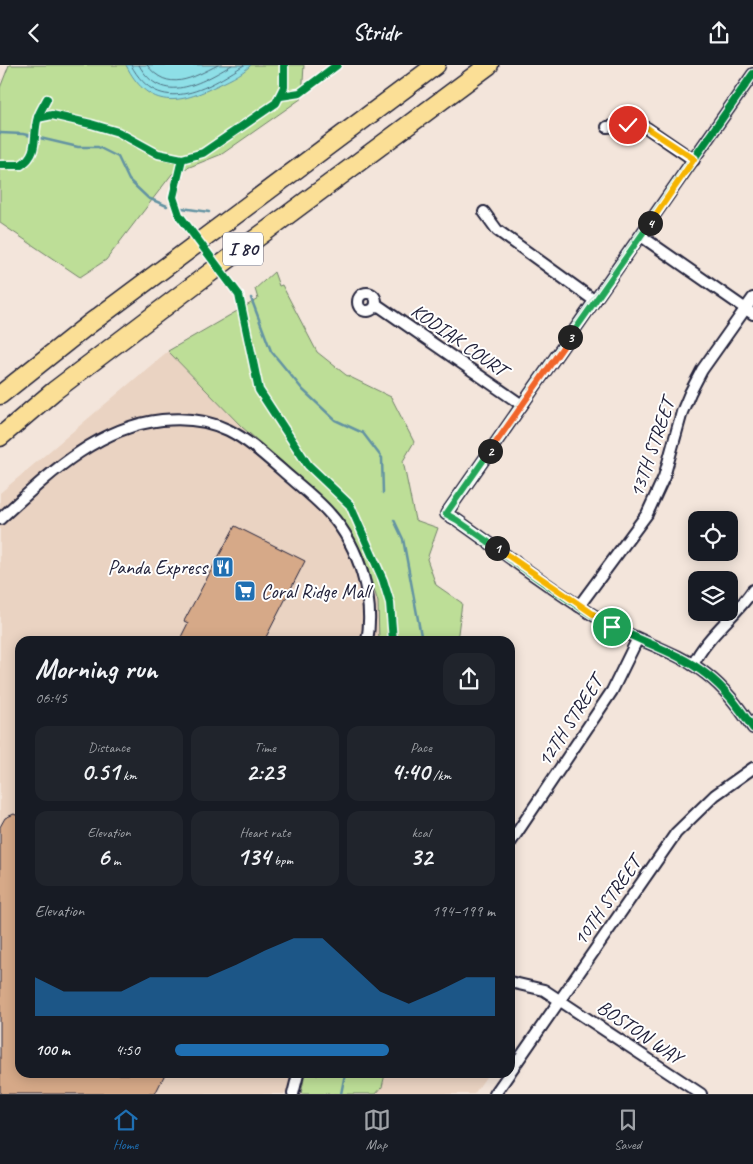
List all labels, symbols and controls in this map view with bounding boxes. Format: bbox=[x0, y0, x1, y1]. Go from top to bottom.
icon: back bbox=[20, 19, 48, 47]
text: Stridr bbox=[353, 19, 400, 47]
icon: share bbox=[705, 19, 733, 47]
pin bbox=[607, 104, 649, 146]
icon: check bbox=[614, 111, 642, 139]
pin: 4 bbox=[638, 211, 662, 235]
text: 4 bbox=[647, 215, 654, 232]
road number: I 80 bbox=[223, 233, 263, 265]
street label: KODIAK COURT bbox=[406, 298, 516, 385]
pin: 3 bbox=[558, 325, 582, 349]
text: 3 bbox=[567, 329, 574, 346]
street label: 13TH STREET bbox=[624, 391, 682, 500]
pin: 2 bbox=[478, 439, 502, 463]
text: 2 bbox=[487, 443, 494, 460]
map controls bbox=[688, 511, 738, 621]
button: locate bbox=[688, 511, 738, 561]
pin: 1 bbox=[484, 535, 510, 561]
text: 1 bbox=[494, 540, 501, 557]
place label: Panda Express bbox=[108, 555, 209, 580]
restaurant icon: Panda Express bbox=[211, 555, 235, 579]
button: layers bbox=[688, 571, 738, 621]
supermarket icon: Coral Ridge Mall bbox=[233, 579, 257, 603]
place label: Coral Ridge Mall bbox=[261, 579, 374, 604]
pin bbox=[591, 606, 633, 648]
icon: arrive bbox=[598, 613, 626, 641]
text: Morning run bbox=[35, 651, 157, 686]
button: share bbox=[443, 653, 495, 705]
street label: 12TH STREET bbox=[532, 667, 611, 771]
text: 06:45 bbox=[35, 688, 67, 708]
text: Distance bbox=[88, 739, 130, 756]
text: Time bbox=[254, 739, 276, 756]
text: Pace bbox=[410, 739, 432, 756]
text: 0.51 bbox=[81, 756, 120, 788]
text: 2:23 bbox=[246, 756, 284, 788]
text: 4:40 bbox=[391, 756, 430, 788]
text: km bbox=[120, 767, 137, 784]
text: /km bbox=[430, 767, 451, 784]
text: Elevation bbox=[87, 824, 131, 841]
text: Heart rate bbox=[239, 824, 291, 841]
text: kcal bbox=[412, 824, 430, 841]
text: 6 bbox=[97, 841, 109, 873]
text: 134 bbox=[237, 841, 271, 873]
text: 32 bbox=[410, 841, 432, 873]
street label: 10TH STREET bbox=[567, 848, 649, 950]
text: m bbox=[109, 852, 121, 869]
text: bpm bbox=[271, 852, 293, 869]
text: Elevation bbox=[35, 901, 84, 921]
text: 194–199 m bbox=[432, 901, 495, 921]
street label: BOSTON WAY bbox=[592, 994, 690, 1071]
text: 100 m bbox=[35, 1040, 70, 1060]
text: 4:50 bbox=[115, 1040, 140, 1060]
tab: Home bbox=[112, 1106, 140, 1153]
tab: Map bbox=[363, 1106, 391, 1153]
tab: Saved bbox=[614, 1106, 642, 1153]

